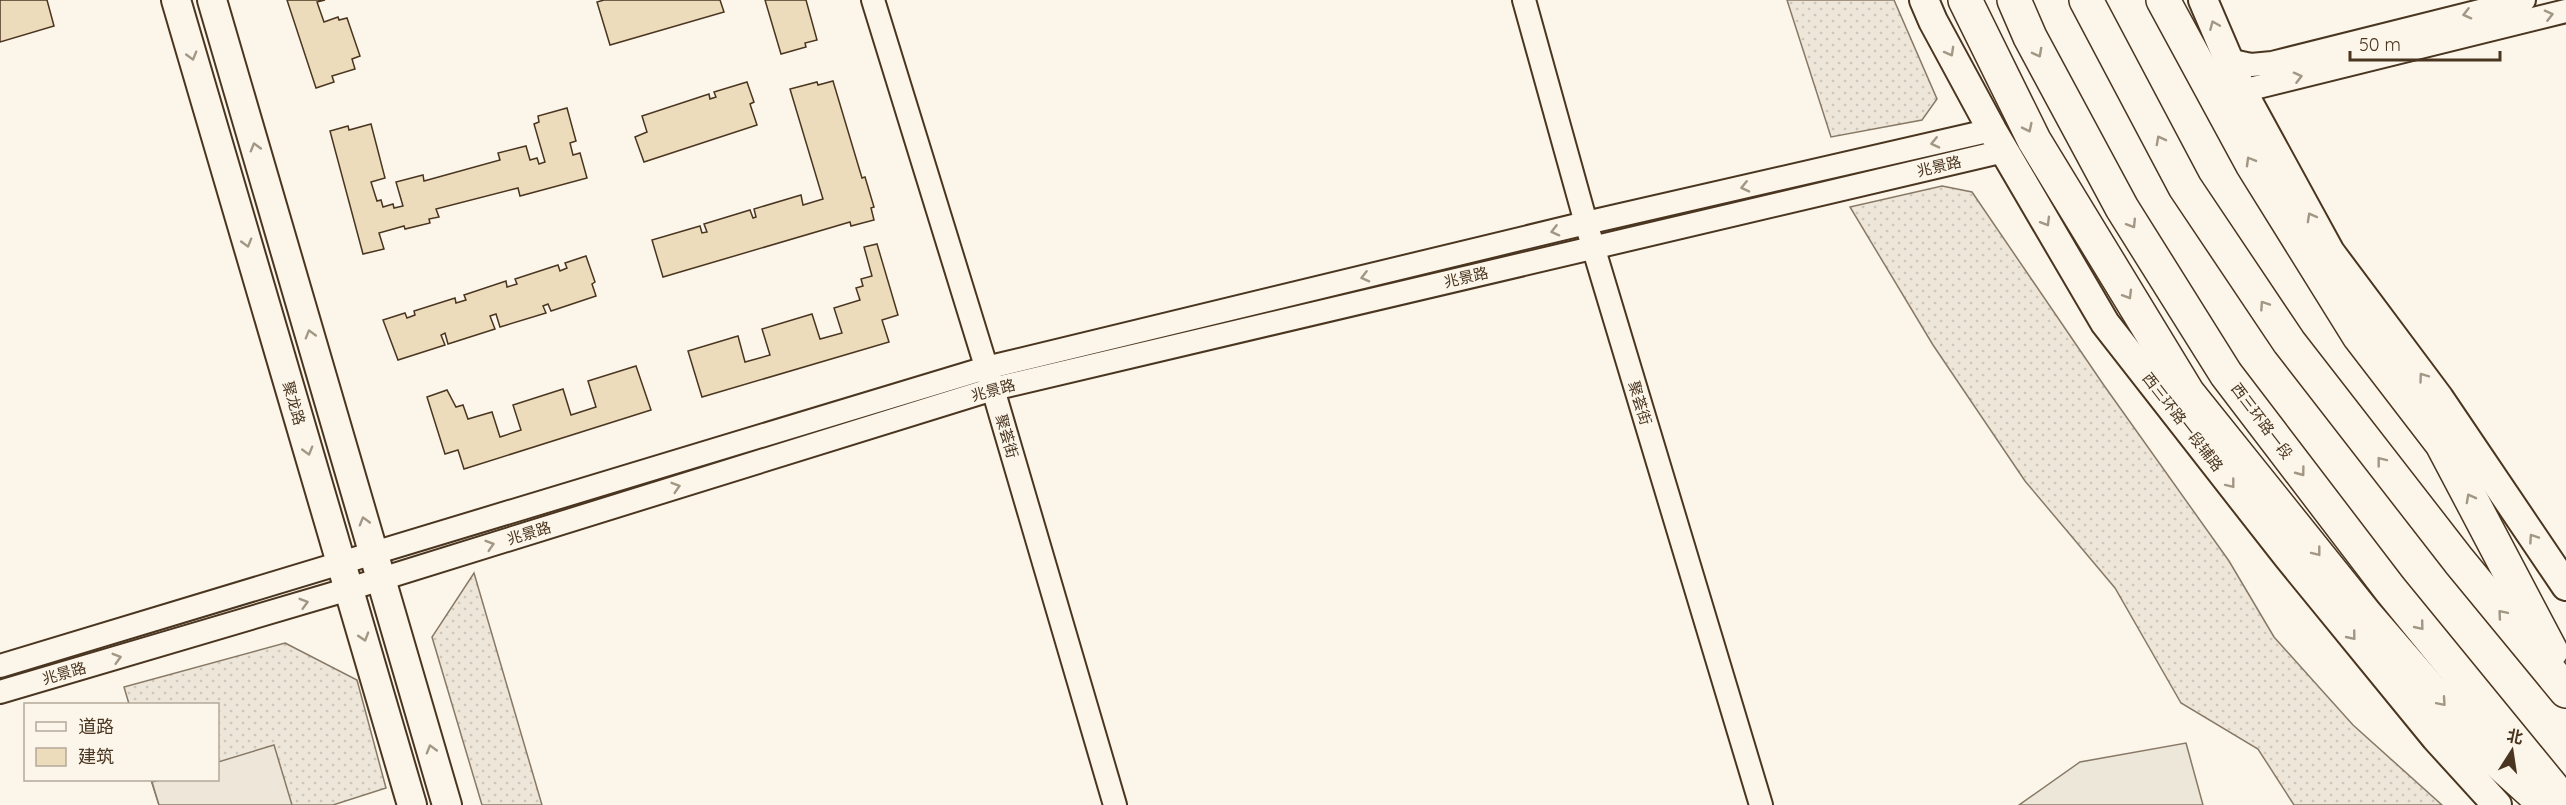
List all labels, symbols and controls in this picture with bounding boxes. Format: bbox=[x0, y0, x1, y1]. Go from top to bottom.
one-way arrow bbox=[2463, 7, 2473, 20]
one-way arrow bbox=[2544, 9, 2554, 22]
one-way arrow bbox=[2209, 21, 2221, 32]
scale bar bbox=[2350, 24, 2500, 62]
text: 50 m bbox=[2359, 33, 2401, 56]
one-way arrow bbox=[1943, 46, 1954, 57]
one-way arrow bbox=[2031, 47, 2042, 57]
one-way arrow bbox=[185, 50, 197, 61]
one-way arrow bbox=[2293, 71, 2303, 84]
one-way arrow bbox=[2020, 122, 2032, 133]
one-way arrow bbox=[1930, 136, 1940, 149]
one-way arrow bbox=[2156, 136, 2167, 147]
one-way arrow bbox=[250, 142, 262, 153]
street label: 兆景路 bbox=[1915, 152, 1963, 180]
one-way arrow bbox=[2246, 157, 2257, 167]
one-way arrow bbox=[1740, 179, 1750, 192]
one-way arrow bbox=[2307, 213, 2318, 224]
one-way arrow bbox=[2038, 216, 2050, 226]
one-way arrow bbox=[2125, 217, 2136, 228]
one-way arrow bbox=[1550, 223, 1560, 236]
one-way arrow bbox=[240, 237, 252, 248]
street label: 兆景路 bbox=[1442, 263, 1490, 291]
one-way arrow bbox=[1361, 269, 1371, 282]
one-way arrow bbox=[2121, 289, 2133, 299]
one-way arrow bbox=[2260, 301, 2271, 312]
one-way arrow bbox=[304, 329, 317, 339]
street label: 西三环路一段辅路 bbox=[2139, 369, 2227, 475]
one-way arrow bbox=[2419, 373, 2430, 384]
street label: 兆景路 bbox=[969, 375, 1017, 405]
street label: 聚龙路 bbox=[279, 379, 309, 427]
street label: 聚荟街 bbox=[1624, 379, 1656, 427]
street label: 西三环路一段 bbox=[2227, 379, 2297, 463]
street label: 聚荟街 bbox=[992, 412, 1022, 460]
one-way arrow bbox=[301, 445, 313, 455]
one-way arrow bbox=[2378, 457, 2389, 468]
one-way arrow bbox=[2293, 465, 2304, 476]
one-way arrow bbox=[2223, 477, 2234, 488]
one-way arrow bbox=[670, 482, 681, 494]
one-way arrow bbox=[2466, 493, 2477, 504]
one-way arrow bbox=[359, 517, 371, 527]
street label: 兆景路 bbox=[505, 517, 553, 549]
one-way arrow bbox=[2529, 534, 2540, 545]
one-way arrow bbox=[484, 540, 495, 552]
one-way arrow bbox=[2310, 546, 2321, 557]
one-way arrow bbox=[299, 597, 309, 610]
one-way arrow bbox=[2498, 610, 2509, 621]
one-way arrow bbox=[2413, 619, 2424, 630]
one-way arrow bbox=[2345, 629, 2356, 640]
one-way arrow bbox=[357, 631, 369, 642]
one-way arrow bbox=[111, 652, 121, 665]
street label: 兆景路 bbox=[40, 658, 88, 688]
one-way arrow bbox=[2434, 696, 2445, 707]
legend bbox=[24, 703, 219, 781]
text: 道路 bbox=[78, 715, 114, 738]
north arrow bbox=[2482, 721, 2542, 781]
text: 北 bbox=[2505, 725, 2525, 748]
one-way arrow bbox=[426, 744, 438, 755]
text: 建筑 bbox=[78, 745, 114, 768]

